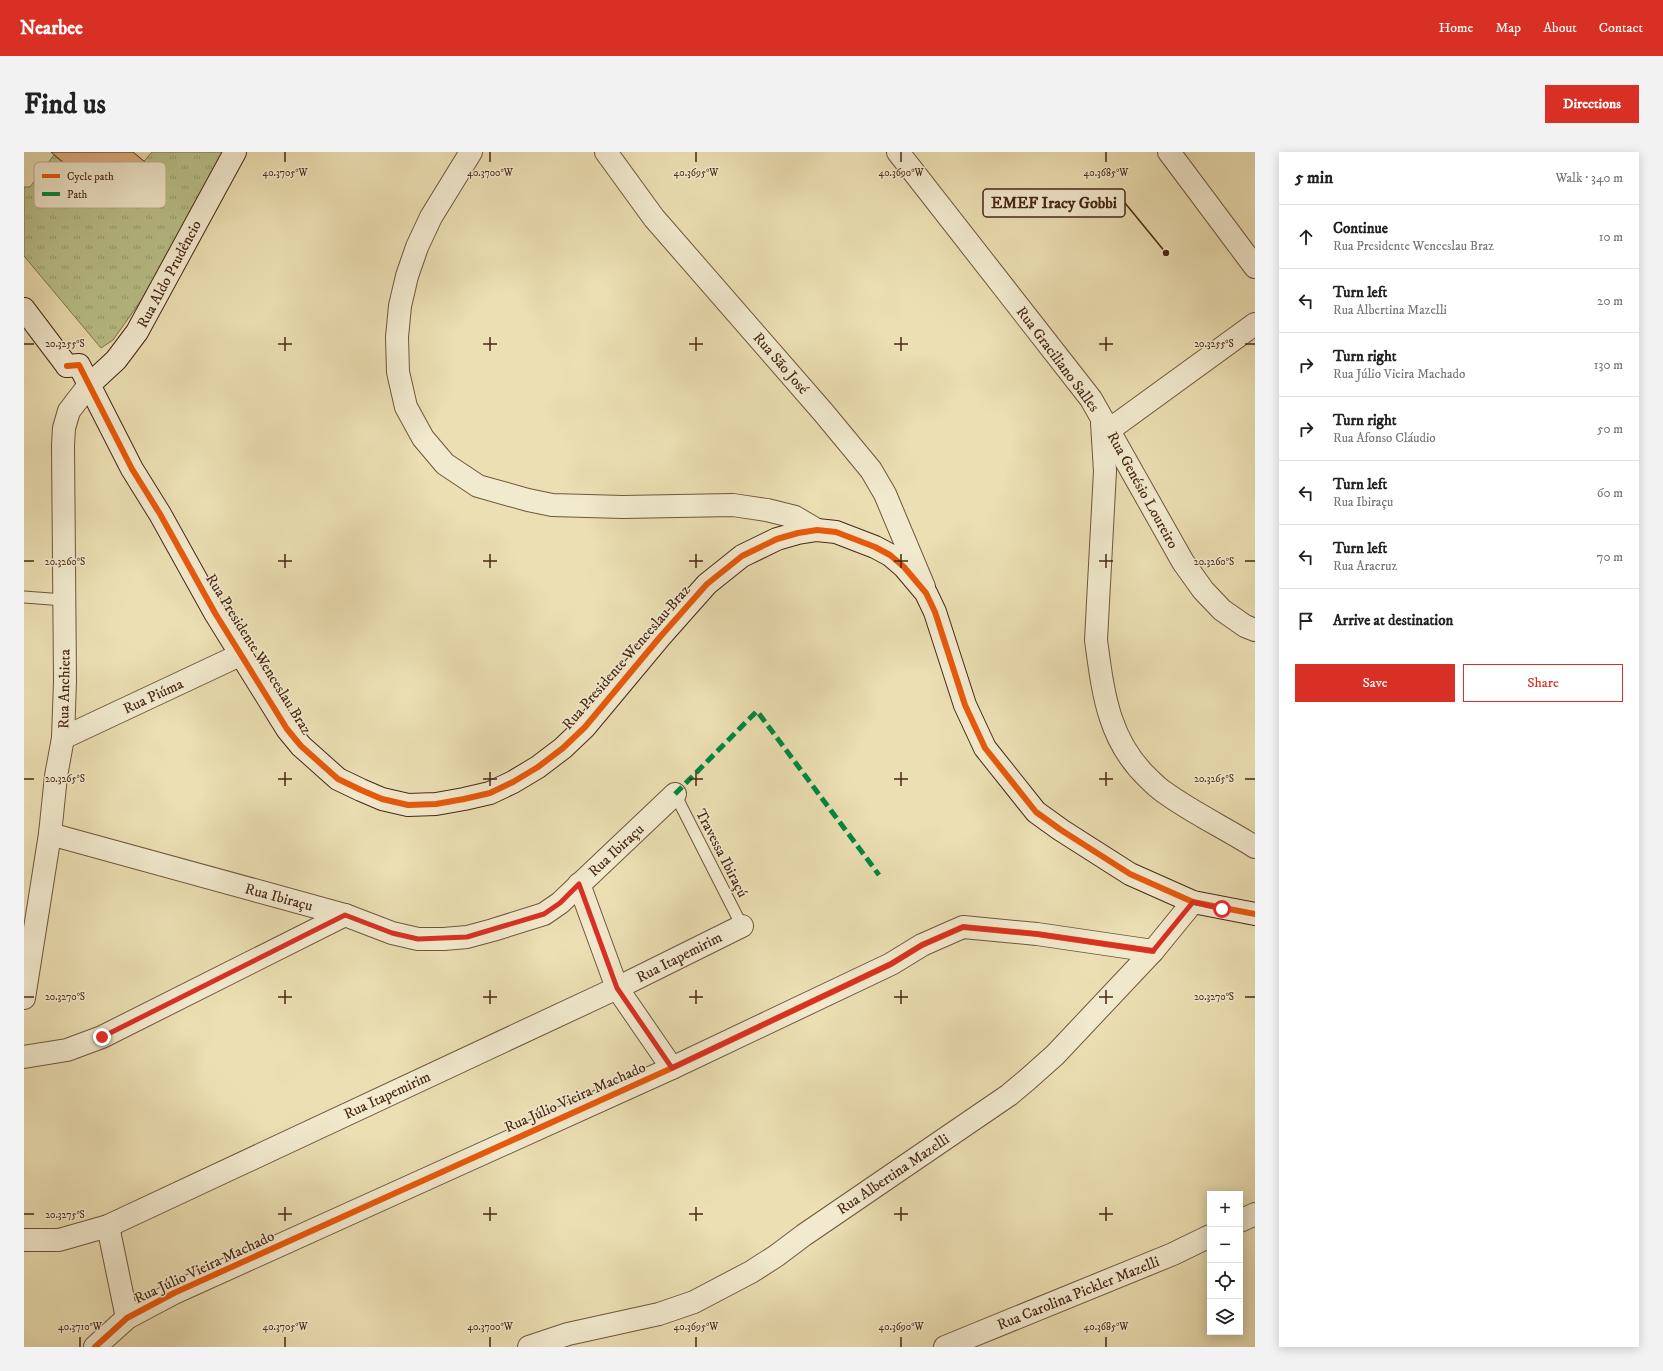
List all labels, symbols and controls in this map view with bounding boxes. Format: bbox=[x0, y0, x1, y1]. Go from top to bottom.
text: Nearbee bbox=[20, 17, 83, 40]
text: Home bbox=[1439, 19, 1473, 37]
text: Map bbox=[1495, 19, 1521, 37]
text: About bbox=[1543, 19, 1577, 37]
text: Contact bbox=[1599, 19, 1643, 37]
button: Directions bbox=[1545, 85, 1639, 123]
text: Find us bbox=[24, 87, 106, 122]
legend bbox=[34, 162, 166, 208]
text: 40.3705°W bbox=[262, 167, 308, 179]
text: 40.3700°W bbox=[467, 167, 514, 179]
text: 40.3695°W bbox=[674, 167, 719, 179]
text: 40.3690°W bbox=[878, 167, 924, 179]
text: 40.3685°W bbox=[1084, 167, 1129, 179]
text: 5 min bbox=[1295, 167, 1333, 189]
text: Cycle path bbox=[67, 170, 114, 184]
text: Walk · 340 m bbox=[1555, 170, 1623, 186]
text: Path bbox=[67, 188, 88, 202]
callout: EMEF Iracy Gobbi bbox=[983, 189, 1125, 217]
text: EMEF Iracy Gobbi bbox=[991, 193, 1117, 213]
street label: Rua Aldo Prudêncio bbox=[133, 217, 206, 331]
text: Continue bbox=[1333, 219, 1388, 238]
icon: ahead bbox=[1295, 226, 1317, 248]
text: 10 m bbox=[1599, 229, 1623, 245]
text: Rua Presidente Wenceslau Braz bbox=[1333, 238, 1494, 254]
text: Turn left bbox=[1333, 283, 1387, 302]
icon: left bbox=[1295, 290, 1317, 312]
text: 20 m bbox=[1597, 293, 1623, 309]
text: Rua Albertina Mazelli bbox=[1333, 302, 1447, 318]
street label: Rua Graciliano Salles bbox=[1012, 303, 1103, 416]
street label: Rua São José bbox=[749, 329, 813, 399]
text: 20.3255°S bbox=[45, 338, 85, 350]
text: 20.3255°S bbox=[1194, 338, 1234, 350]
text: Turn right bbox=[1333, 347, 1396, 366]
icon: right bbox=[1295, 354, 1317, 376]
text: 130 m bbox=[1594, 357, 1623, 373]
text: Rua Júlio Vieira Machado bbox=[1333, 366, 1465, 382]
text: Turn right bbox=[1333, 411, 1396, 430]
icon: right bbox=[1295, 418, 1317, 440]
text: 50 m bbox=[1597, 421, 1623, 437]
street label: Rua Genésio Loureiro bbox=[1103, 428, 1183, 552]
text: Rua Afonso Cláudio bbox=[1333, 430, 1436, 446]
text: Turn left bbox=[1333, 475, 1387, 494]
icon: left bbox=[1295, 482, 1317, 504]
text: 60 m bbox=[1597, 485, 1623, 501]
text: Rua Ibiraçu bbox=[1333, 494, 1393, 510]
text: Turn left bbox=[1333, 539, 1387, 558]
icon: left bbox=[1295, 546, 1317, 568]
text: 70 m bbox=[1597, 549, 1623, 565]
text: 20.3260°S bbox=[45, 556, 85, 568]
text: 20.3260°S bbox=[1194, 556, 1234, 568]
text: Rua Aracruz bbox=[1333, 558, 1397, 574]
street label: Rua Presidente Wenceslau Braz bbox=[201, 570, 316, 738]
street label: Rua Presidente Wenceslau Braz bbox=[558, 581, 695, 734]
icon: arrive bbox=[1295, 610, 1317, 632]
text: Arrive at destination bbox=[1333, 611, 1453, 630]
street label: Rua Anchieta bbox=[54, 648, 75, 729]
button: Save bbox=[1295, 664, 1455, 702]
button: Share bbox=[1463, 664, 1623, 702]
street label: Rua Piúma bbox=[120, 674, 187, 719]
text: 20.3265°S bbox=[45, 773, 85, 785]
text: 20.3265°S bbox=[1194, 773, 1234, 785]
street label: Travessa Ibiraçú bbox=[691, 806, 752, 901]
street label: Rua Ibiraçu bbox=[584, 820, 648, 881]
street label: Rua Ibiraçu bbox=[243, 879, 315, 916]
route start bbox=[1213, 900, 1231, 918]
street label: Rua Itapemirim bbox=[633, 928, 725, 987]
text: 20.3270°S bbox=[45, 991, 85, 1003]
text: 20.3270°S bbox=[1194, 991, 1234, 1003]
route end bbox=[93, 1028, 111, 1046]
street label: Rua Júlio Vieira Machado bbox=[502, 1058, 649, 1137]
street label: Rua Itapemirim bbox=[341, 1067, 434, 1124]
street label: Rua Albertina Mazelli bbox=[833, 1130, 953, 1219]
map controls bbox=[1207, 1191, 1243, 1335]
button: + bbox=[1207, 1191, 1243, 1227]
text: 20.3275°S bbox=[45, 1209, 85, 1221]
street label: Rua Júlio Vieira Machado bbox=[131, 1227, 277, 1308]
button: − bbox=[1207, 1227, 1243, 1263]
street label: Rua Carolina Pickler Mazelli bbox=[994, 1252, 1162, 1335]
button: locate bbox=[1207, 1263, 1243, 1299]
button: layers bbox=[1207, 1299, 1243, 1335]
text: 40.3710°W bbox=[58, 1321, 103, 1333]
text: 40.3705°W bbox=[262, 1321, 308, 1333]
text: 40.3700°W bbox=[467, 1321, 514, 1333]
text: 40.3695°W bbox=[674, 1321, 719, 1333]
text: 40.3690°W bbox=[878, 1321, 924, 1333]
text: 40.3685°W bbox=[1084, 1321, 1129, 1333]

